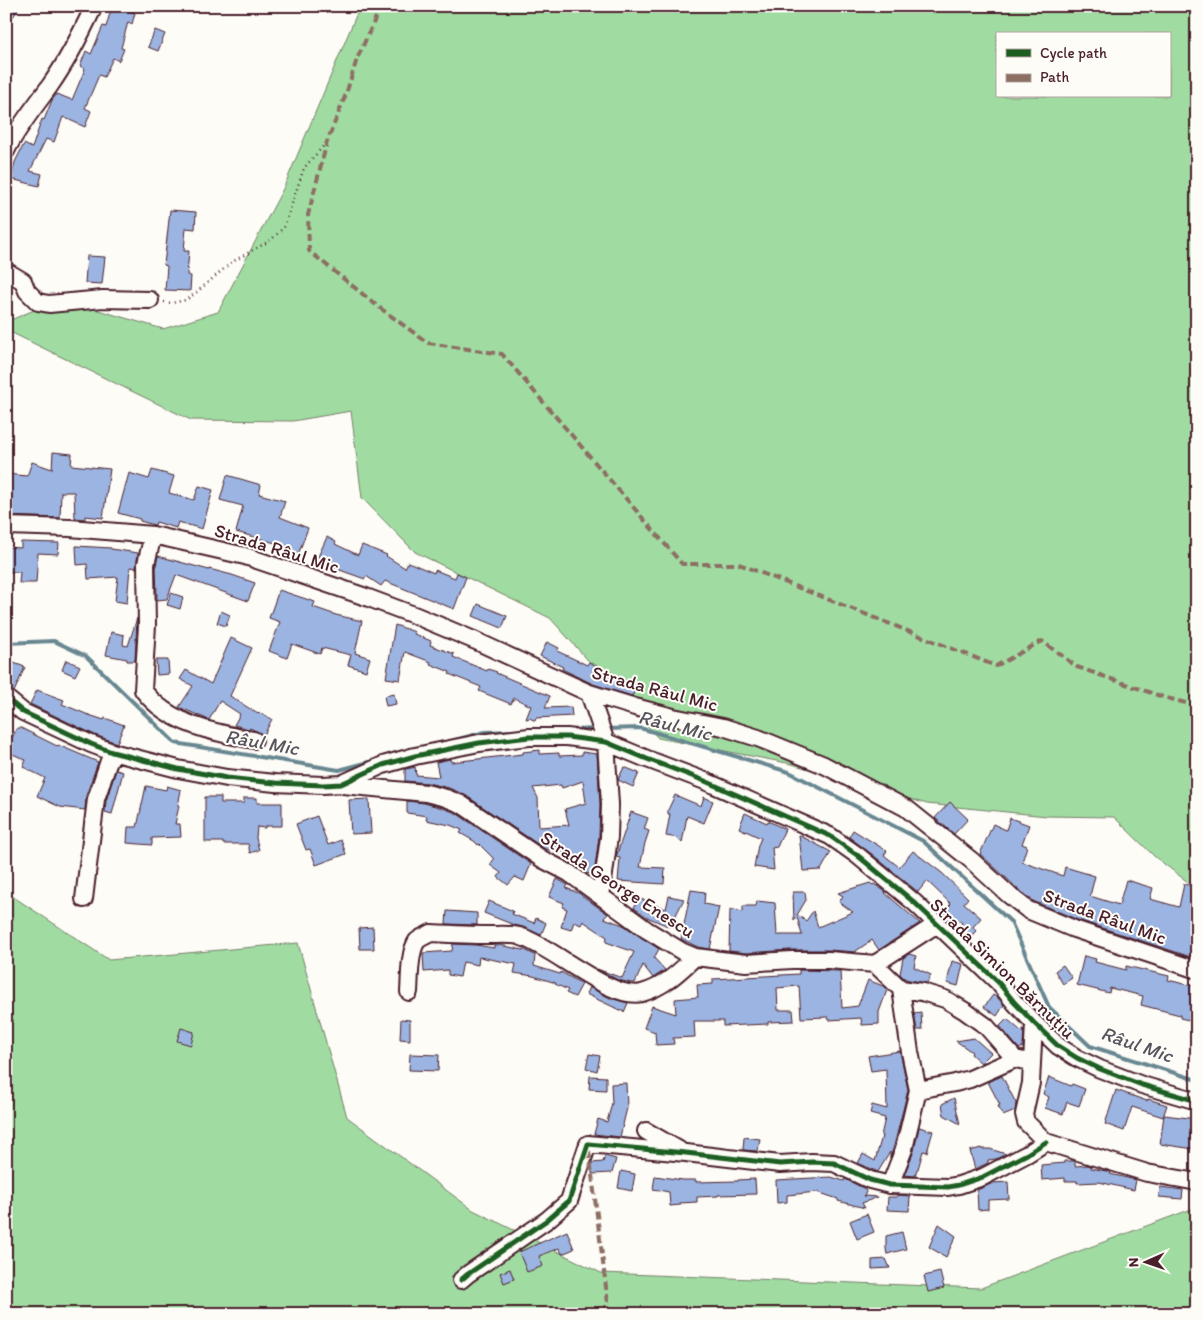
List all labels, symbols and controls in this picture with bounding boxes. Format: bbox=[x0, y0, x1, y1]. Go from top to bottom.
legend bbox=[996, 32, 1170, 98]
text: Cycle path bbox=[1040, 44, 1107, 62]
text: Path bbox=[1040, 68, 1069, 86]
street label: Strada Râul Mic bbox=[212, 519, 342, 578]
street label: Strada Râul Mic bbox=[589, 661, 721, 716]
water label: Râul Mic bbox=[636, 704, 716, 746]
water label: Râul Mic bbox=[223, 724, 302, 761]
street label: Strada George Enescu bbox=[536, 826, 700, 943]
street label: Strada Râul Mic bbox=[1040, 884, 1170, 950]
street label: Strada Simion Bărnuțiu bbox=[925, 893, 1080, 1044]
water label: Râul Mic bbox=[1098, 1021, 1178, 1068]
north arrow bbox=[1120, 1238, 1170, 1288]
text: N bbox=[1125, 1257, 1142, 1267]

